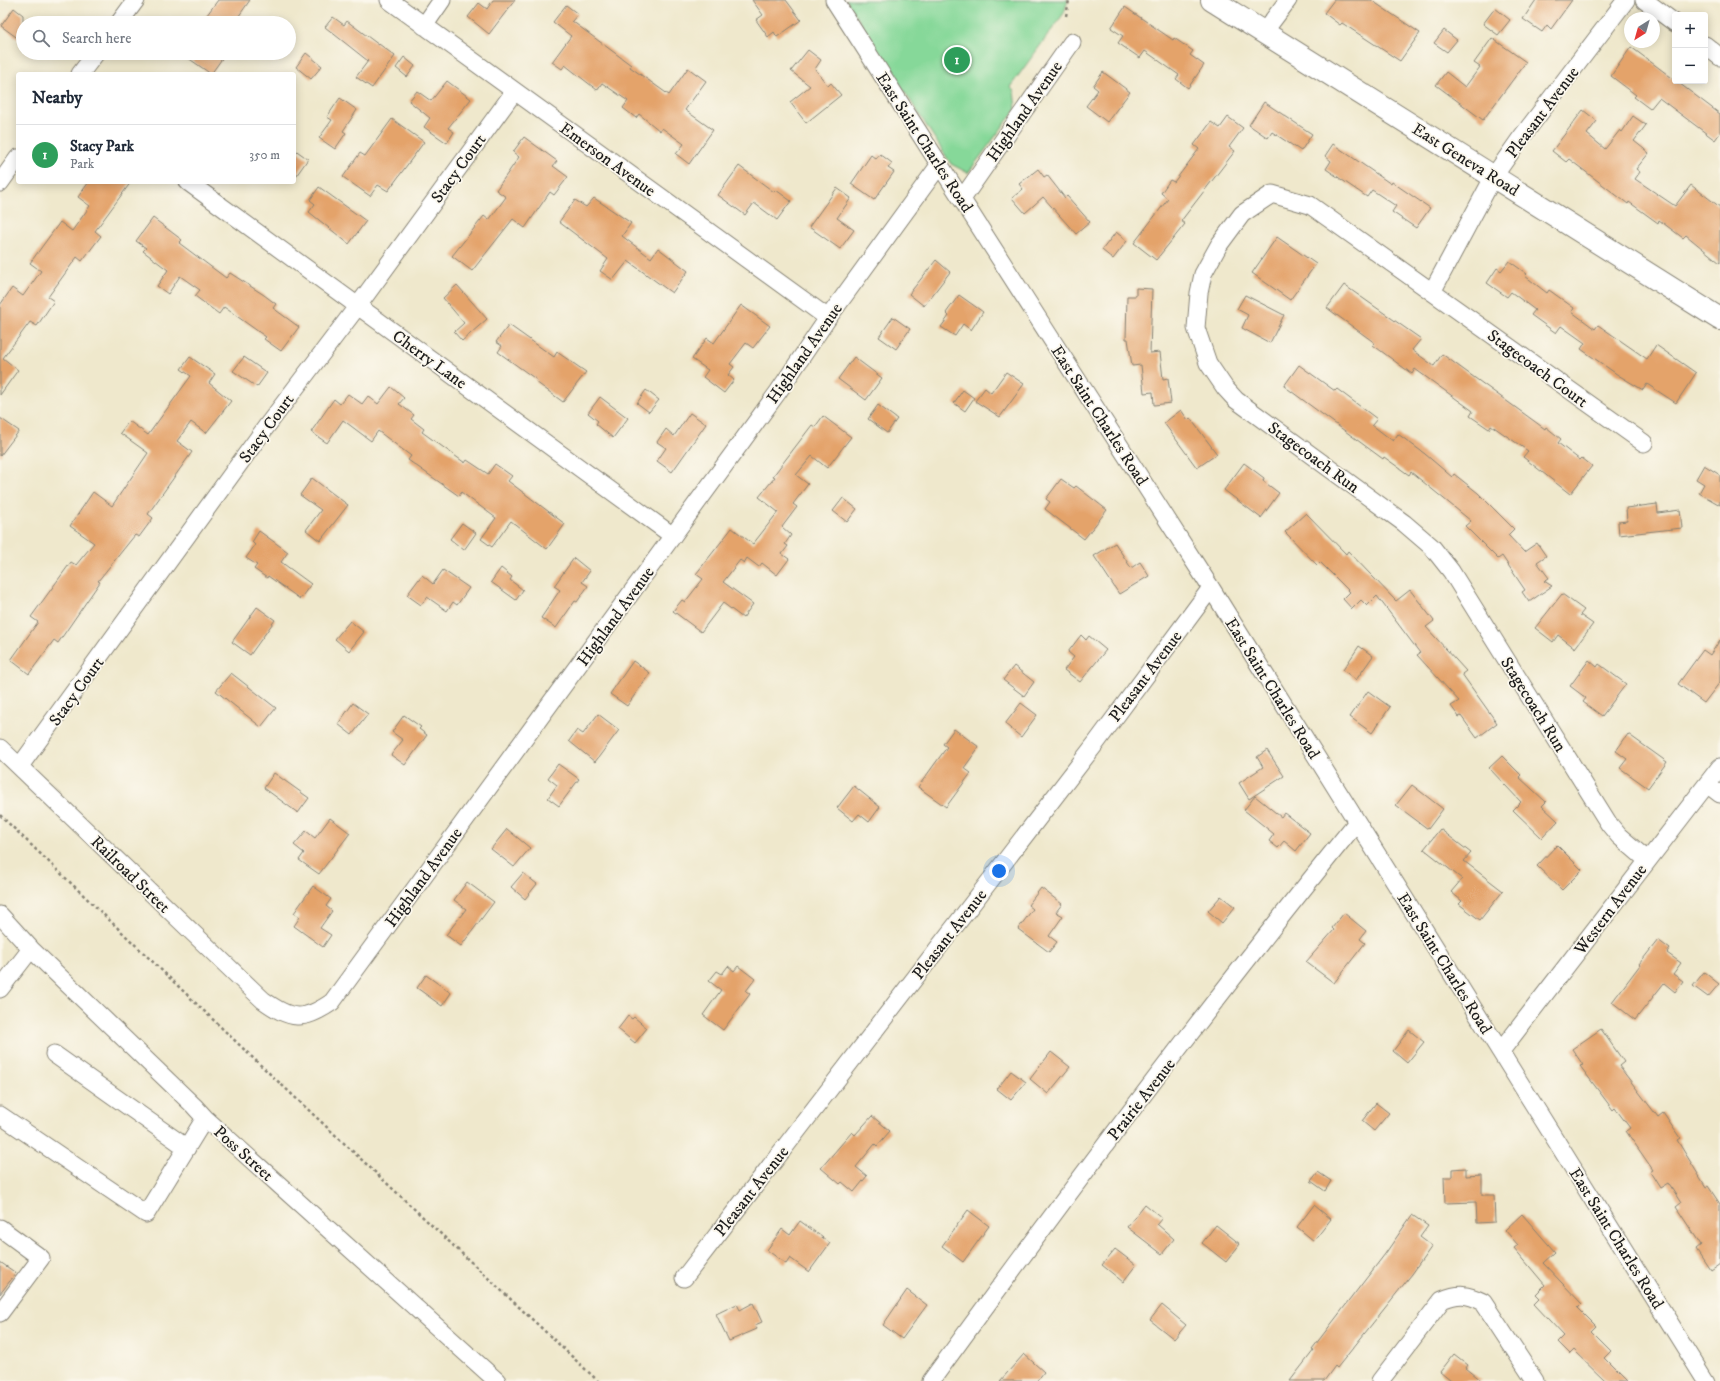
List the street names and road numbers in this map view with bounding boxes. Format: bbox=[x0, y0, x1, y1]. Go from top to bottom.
street label: Highland Avenue bbox=[982, 57, 1068, 166]
street label: Pleasant Avenue bbox=[1501, 62, 1584, 163]
street label: East Saint Charles Road bbox=[871, 68, 978, 217]
street label: Emerson Avenue bbox=[555, 118, 660, 202]
street label: East Geneva Road bbox=[1408, 118, 1524, 202]
street label: Stacy Court bbox=[426, 129, 492, 207]
street label: Highland Avenue bbox=[762, 299, 848, 408]
street label: Cherry Lane bbox=[388, 325, 471, 394]
street label: Stagecoach Court bbox=[1483, 325, 1593, 413]
street label: East Saint Charles Road bbox=[1046, 341, 1153, 490]
street label: Stacy Court bbox=[234, 389, 300, 467]
street label: Stagecoach Run bbox=[1263, 417, 1364, 499]
street label: Highland Avenue bbox=[572, 562, 659, 671]
street label: East Saint Charles Road bbox=[1220, 614, 1325, 764]
street label: Pleasant Avenue bbox=[1104, 626, 1187, 727]
street label: Stacy Court bbox=[44, 652, 110, 730]
street label: Stagecoach Run bbox=[1495, 653, 1571, 756]
street label: Highland Avenue bbox=[380, 823, 467, 932]
street label: Railroad Street bbox=[86, 831, 175, 919]
street label: Western Avenue bbox=[1569, 860, 1652, 960]
street label: Pleasant Avenue bbox=[908, 885, 992, 984]
street label: East Saint Charles Road bbox=[1392, 889, 1497, 1039]
street label: Prairie Avenue bbox=[1103, 1054, 1181, 1145]
street label: Poss Street bbox=[209, 1121, 278, 1187]
street label: Pleasant Avenue bbox=[710, 1142, 794, 1241]
street label: East Saint Charles Road bbox=[1564, 1164, 1669, 1314]

